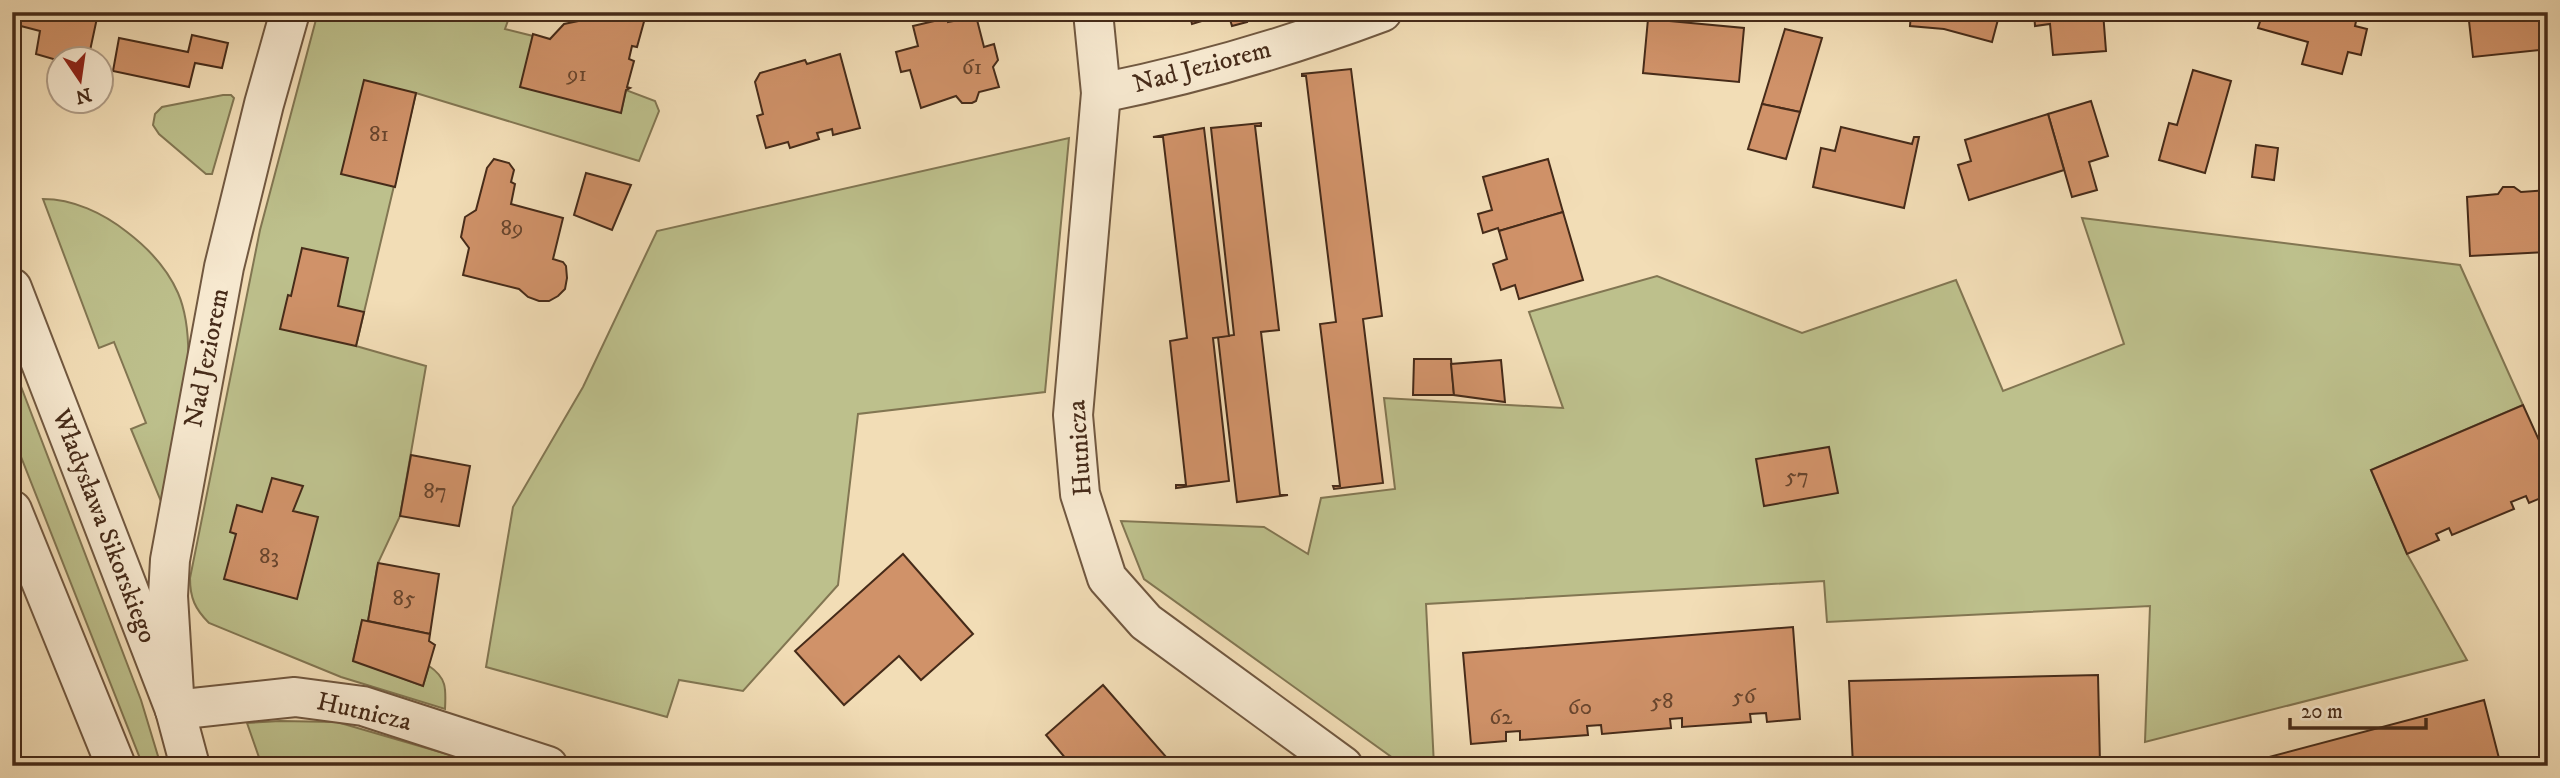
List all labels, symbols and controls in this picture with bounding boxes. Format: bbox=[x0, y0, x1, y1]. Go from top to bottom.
street label: Nad Jeziorem bbox=[1129, 33, 1275, 101]
north arrow bbox=[46, 46, 116, 116]
house number: 61 bbox=[962, 53, 982, 82]
house number: 91 bbox=[566, 60, 587, 89]
text: N bbox=[73, 82, 94, 108]
house number: 81 bbox=[369, 120, 389, 149]
house number: 89 bbox=[501, 214, 524, 243]
street label: Nad Jeziorem bbox=[177, 285, 237, 431]
street label: Hutnicza bbox=[1060, 399, 1100, 497]
street label: Władysława Sikorskiego bbox=[44, 403, 164, 648]
house number: 57 bbox=[1785, 462, 1809, 491]
house number: 87 bbox=[423, 477, 447, 506]
house number: 83 bbox=[259, 542, 279, 571]
house number: 85 bbox=[393, 584, 415, 613]
house number: 56 bbox=[1732, 682, 1757, 711]
street label: Hutnicza bbox=[313, 685, 415, 739]
house number: 58 bbox=[1651, 687, 1673, 716]
scale bar bbox=[2290, 687, 2427, 731]
house number: 60 bbox=[1568, 693, 1592, 722]
text: 20 m bbox=[2301, 699, 2343, 725]
house number: 62 bbox=[1489, 703, 1513, 732]

